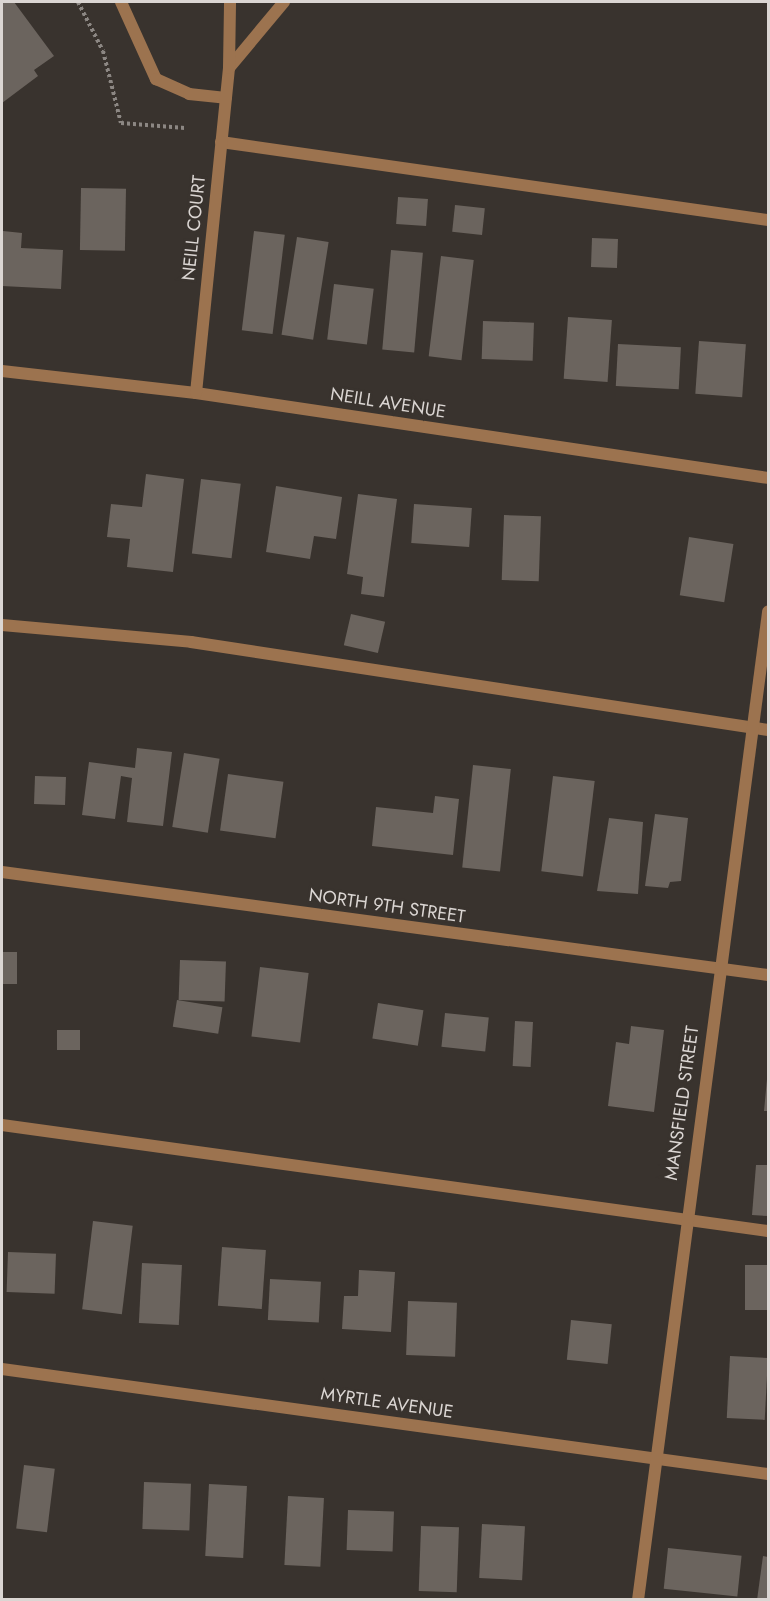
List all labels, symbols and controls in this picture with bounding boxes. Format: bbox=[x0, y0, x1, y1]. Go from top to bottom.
street label: NEILL COURT bbox=[178, 174, 210, 282]
street label: NEILL AVENUE bbox=[329, 383, 447, 423]
street label: NORTH 9TH STREET bbox=[307, 884, 467, 928]
street label: MANSFIELD STREET bbox=[660, 1024, 704, 1182]
street label: MYRTLE AVENUE bbox=[319, 1383, 455, 1423]

